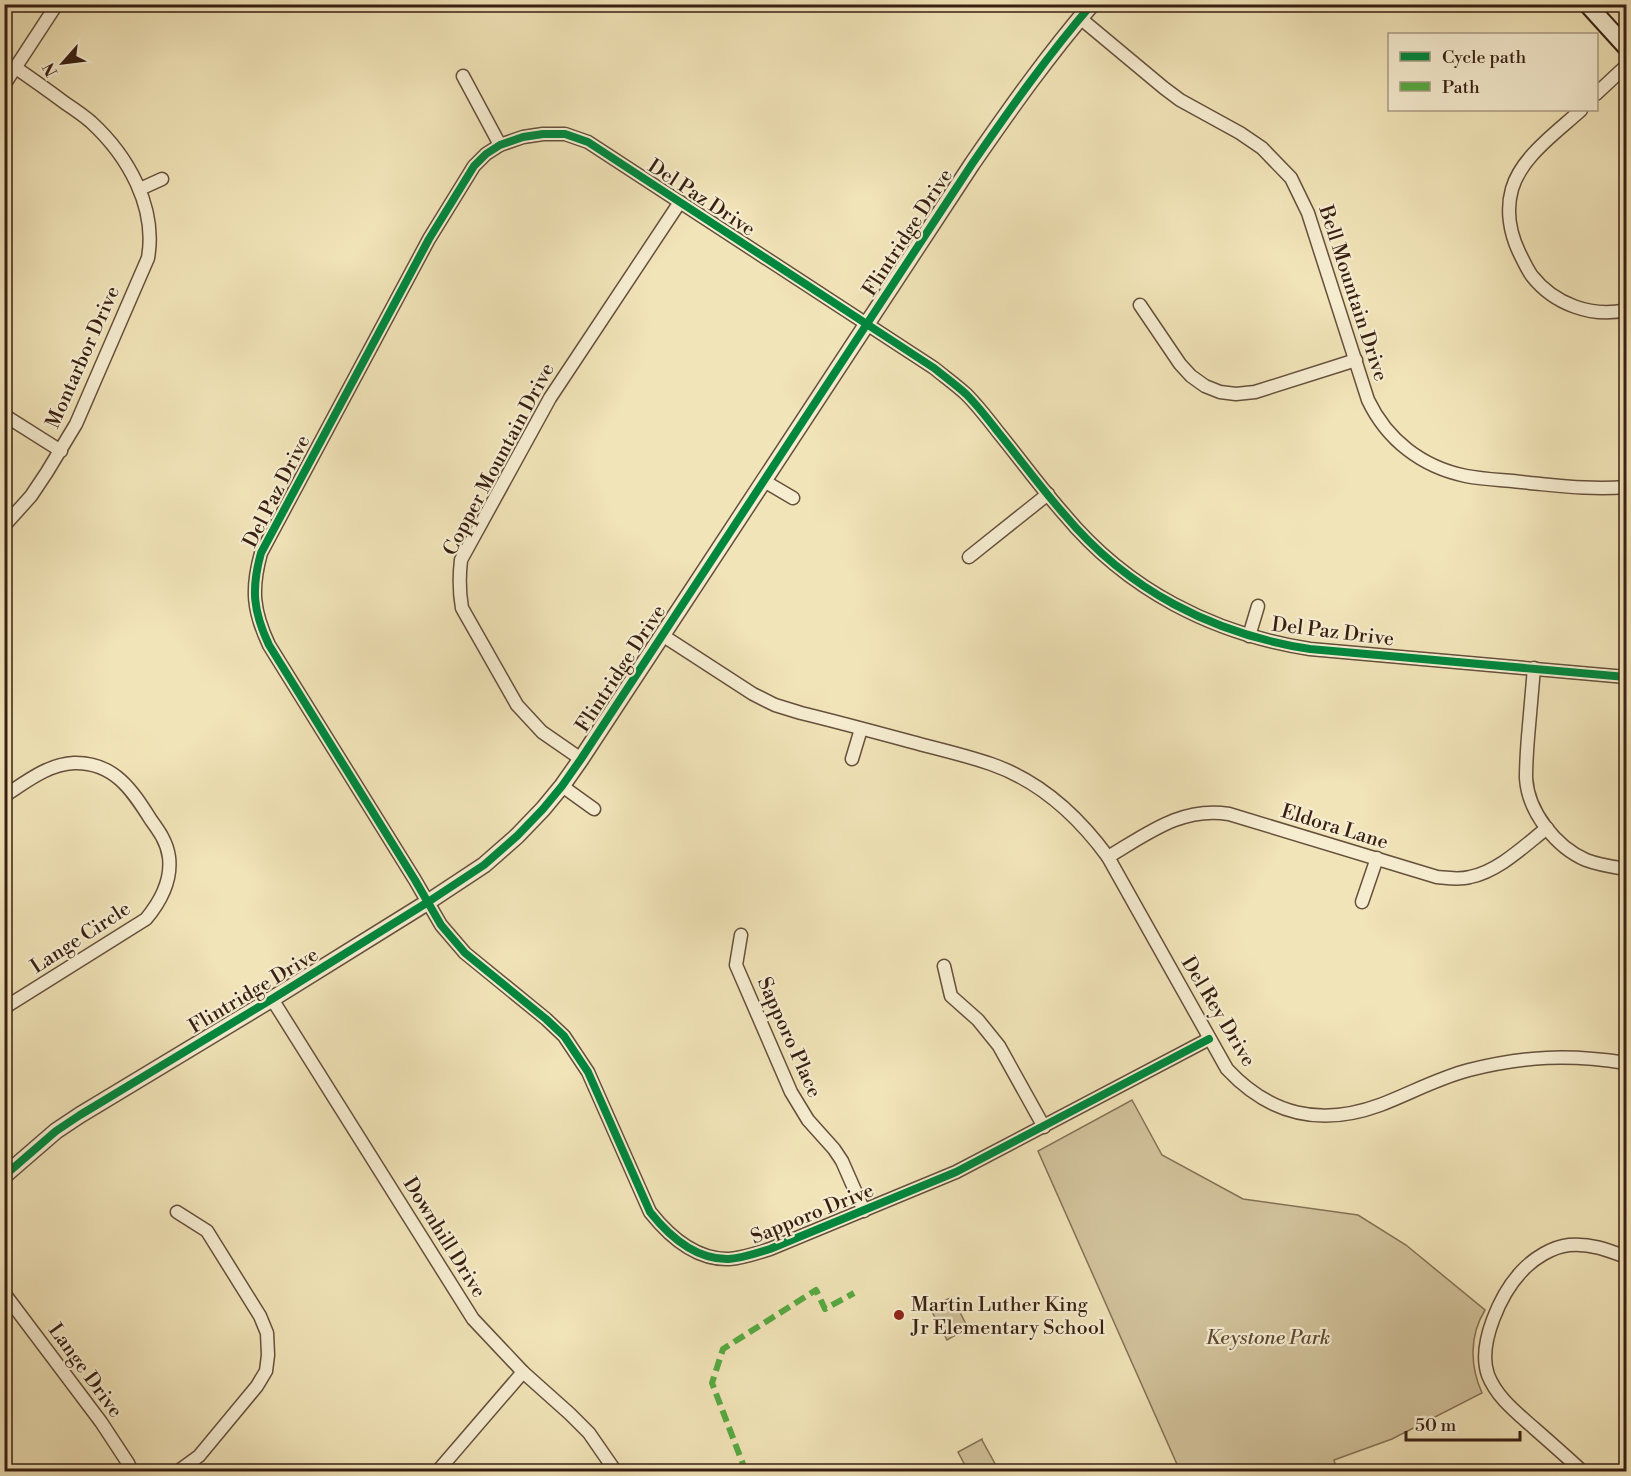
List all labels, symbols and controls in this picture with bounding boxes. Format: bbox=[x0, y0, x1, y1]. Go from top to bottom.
north arrow bbox=[33, 33, 93, 93]
legend bbox=[1388, 33, 1598, 111]
text: Cycle path bbox=[1442, 46, 1526, 69]
text: N bbox=[39, 59, 62, 80]
text: Path bbox=[1442, 76, 1480, 99]
street label: Del Paz Drive bbox=[643, 154, 760, 242]
street label: Flintridge Drive bbox=[858, 164, 959, 301]
street label: Bell Mountain Drive bbox=[1312, 201, 1393, 385]
street label: Montarbor Drive bbox=[41, 283, 126, 433]
street label: Copper Mountain Drive bbox=[438, 359, 561, 560]
street label: Del Paz Drive bbox=[238, 431, 316, 552]
street label: Flintridge Drive bbox=[571, 600, 672, 737]
street label: Del Paz Drive bbox=[1270, 613, 1395, 652]
street label: Eldora Lane bbox=[1278, 799, 1391, 856]
street label: Lange Circle bbox=[26, 897, 136, 980]
street label: Flintridge Drive bbox=[184, 943, 323, 1040]
street label: Del Rey Drive bbox=[1175, 952, 1260, 1071]
street label: Sapporo Place bbox=[751, 973, 826, 1102]
street label: Downhill Drive bbox=[397, 1173, 491, 1303]
street label: Sapporo Drive bbox=[747, 1178, 878, 1250]
place label: Martin Luther King Jr Elementary School bbox=[910, 1293, 1105, 1341]
marker: Martin Luther King Jr Elementary School bbox=[892, 1308, 906, 1322]
street label: Lange Drive bbox=[42, 1319, 127, 1423]
park label: Keystone Park bbox=[1206, 1326, 1330, 1351]
scale bar bbox=[1406, 1404, 1520, 1442]
text: 50 m bbox=[1415, 1414, 1457, 1437]

